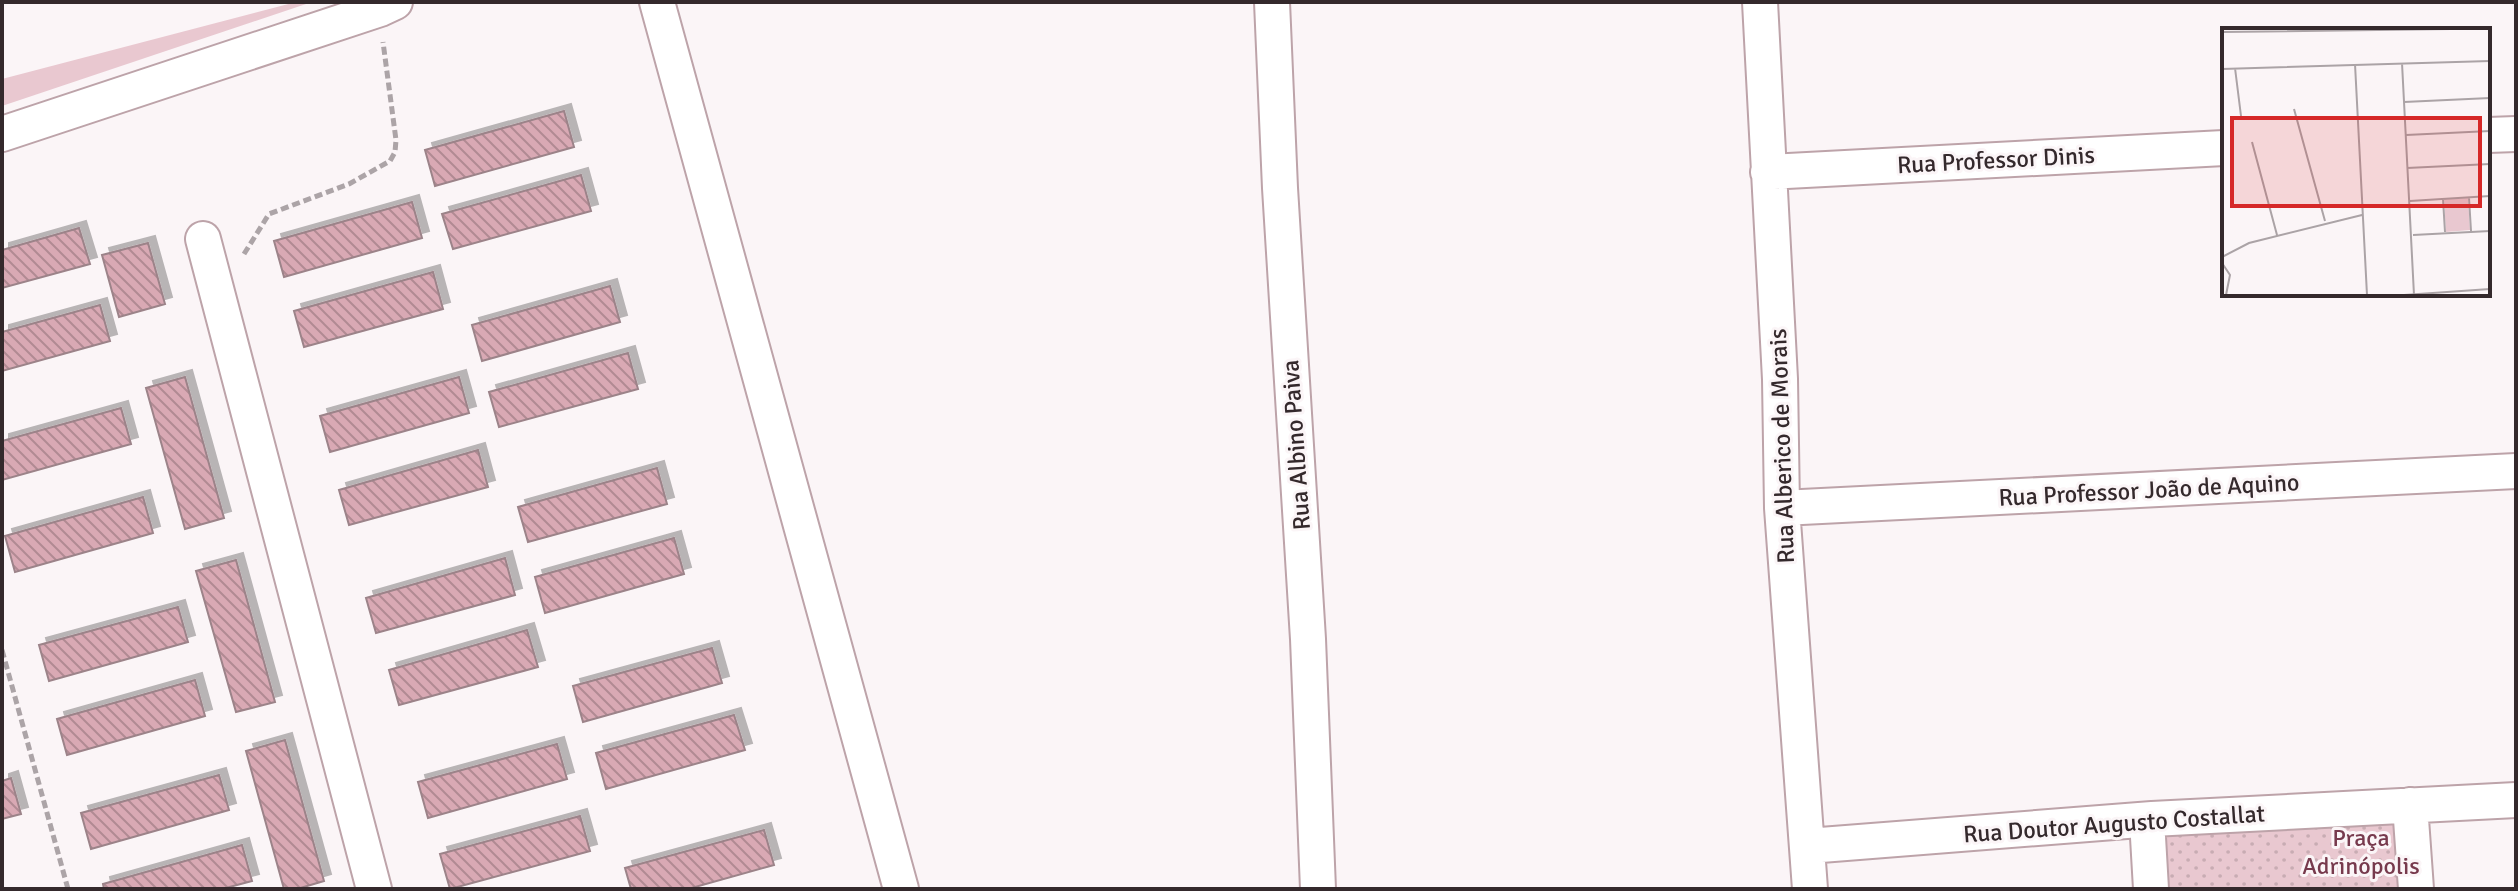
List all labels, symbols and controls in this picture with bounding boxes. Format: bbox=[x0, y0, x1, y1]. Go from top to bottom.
inset map bbox=[2222, 28, 2490, 296]
street label: Rua Professor Dinis bbox=[1896, 140, 2096, 180]
street label: Rua Alberico de Morais bbox=[1763, 328, 1801, 564]
street label: Rua Albino Paiva bbox=[1275, 359, 1317, 531]
street label: Rua Professor João de Aquino bbox=[1998, 467, 2300, 513]
street label: Rua Doutor Augusto Costallat bbox=[1962, 798, 2266, 850]
park label: Praça Adrinópolis bbox=[2302, 823, 2420, 881]

